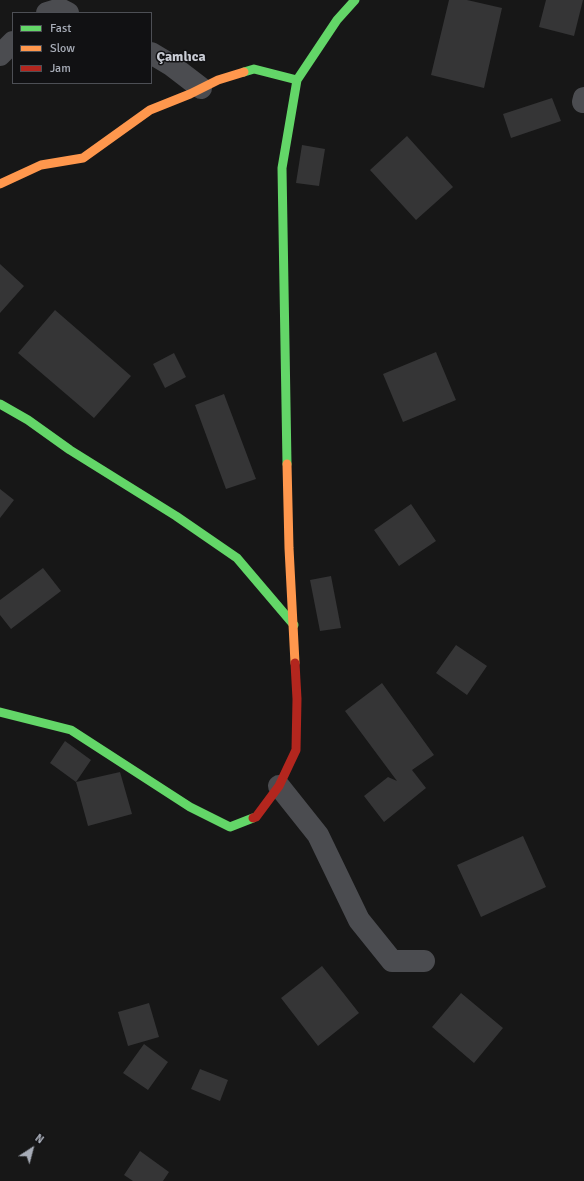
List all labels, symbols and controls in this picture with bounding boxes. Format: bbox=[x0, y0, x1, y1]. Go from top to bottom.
legend bbox=[12, 12, 152, 84]
text: Fast bbox=[50, 21, 71, 36]
text: Slow bbox=[50, 41, 75, 56]
district label: Çamlıca bbox=[156, 49, 206, 65]
text: Jam bbox=[50, 61, 71, 76]
north arrow bbox=[12, 1129, 52, 1169]
text: N bbox=[32, 1131, 46, 1146]

